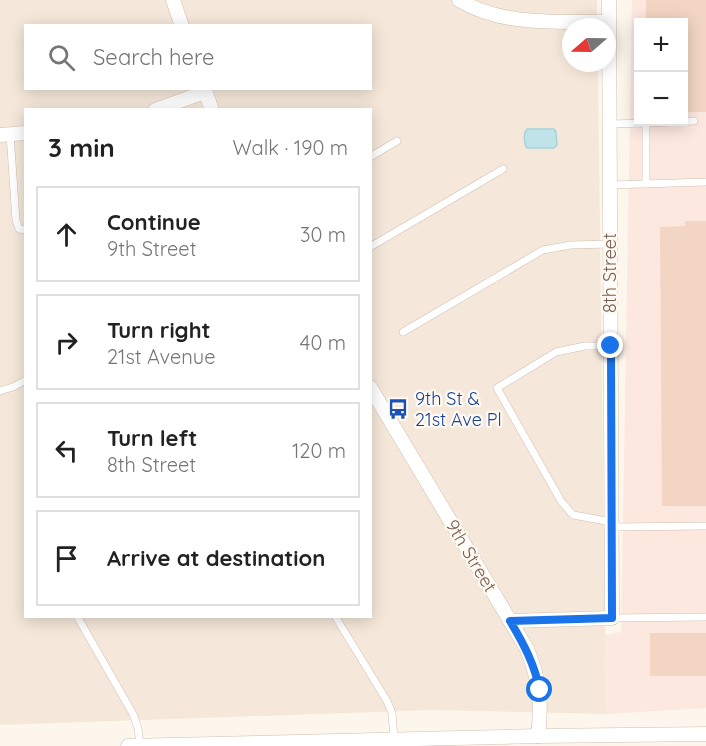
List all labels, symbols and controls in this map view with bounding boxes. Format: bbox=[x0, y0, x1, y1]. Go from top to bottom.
north arrow bbox=[562, 18, 616, 72]
map controls bbox=[634, 18, 688, 126]
button: + bbox=[634, 18, 688, 72]
search box bbox=[24, 24, 372, 90]
icon: search bbox=[45, 41, 78, 74]
text: Search here bbox=[93, 43, 214, 71]
button: − bbox=[634, 72, 688, 126]
text: 3 min bbox=[48, 131, 115, 164]
text: Walk · 190 m bbox=[232, 135, 348, 160]
text: Continue bbox=[107, 208, 201, 236]
icon: ahead bbox=[50, 218, 83, 251]
text: 30 m bbox=[300, 222, 346, 247]
street label: 8th Street bbox=[598, 233, 621, 313]
text: 9th Street bbox=[107, 236, 196, 261]
text: Turn right bbox=[107, 316, 211, 344]
icon: right bbox=[50, 326, 83, 359]
text: 40 m bbox=[300, 330, 346, 355]
route end bbox=[597, 332, 623, 358]
text: 21st Avenue bbox=[107, 344, 216, 369]
place label: 9th St & 21st Ave Pl bbox=[415, 387, 502, 431]
bus stop icon: 9th St & 21st Ave Pl bbox=[386, 397, 410, 421]
text: Turn left bbox=[107, 424, 197, 452]
icon: left bbox=[50, 434, 83, 467]
text: 120 m bbox=[292, 438, 346, 463]
text: 8th Street bbox=[107, 452, 196, 477]
street label: 9th Street bbox=[441, 515, 502, 596]
icon: arrive bbox=[50, 542, 83, 575]
text: Arrive at destination bbox=[107, 544, 325, 572]
route start bbox=[526, 676, 552, 702]

